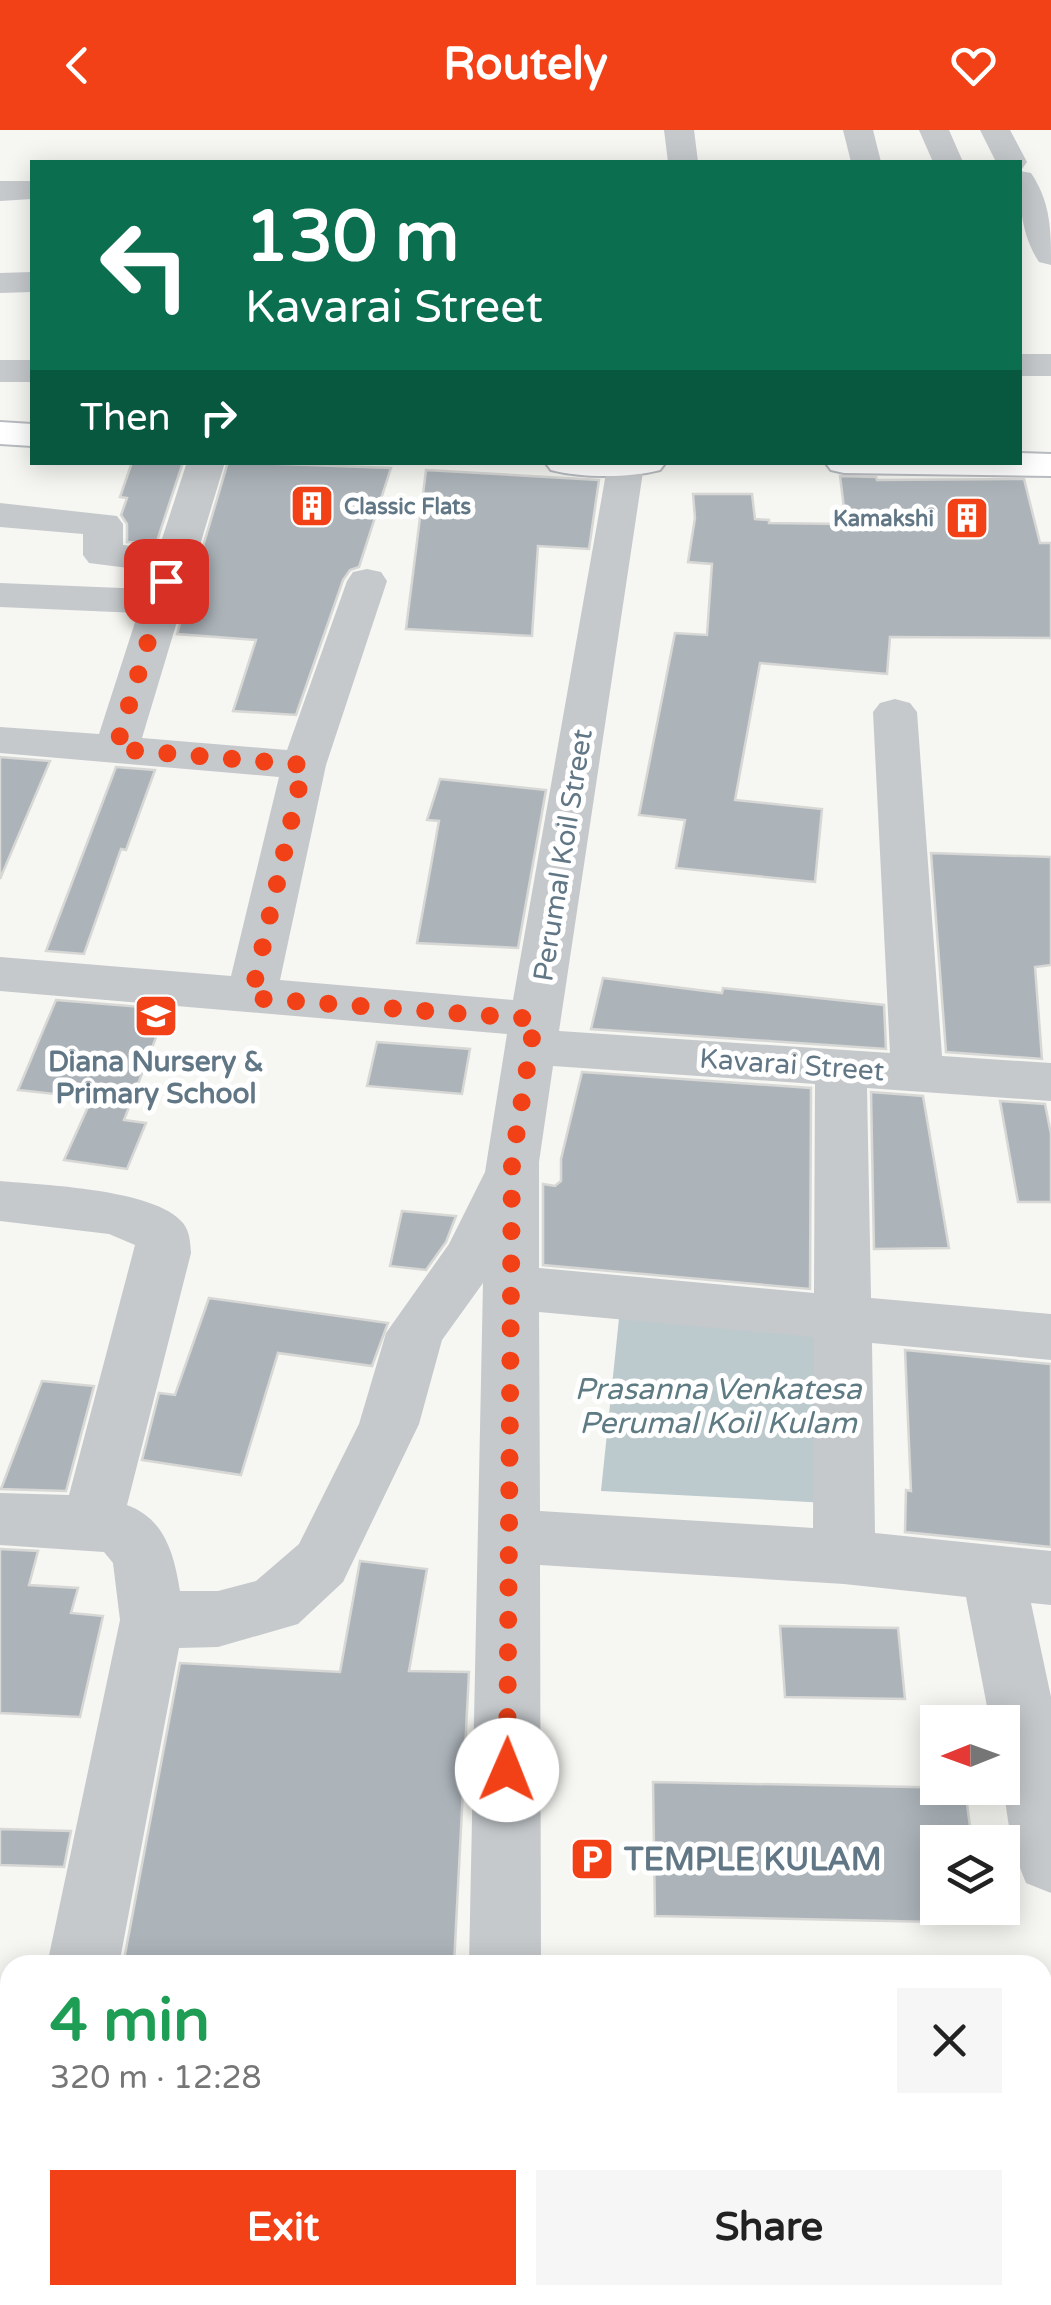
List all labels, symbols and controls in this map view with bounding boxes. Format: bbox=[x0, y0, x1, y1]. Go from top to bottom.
icon: back bbox=[50, 38, 105, 93]
text: Routely bbox=[443, 38, 608, 92]
icon: heart bbox=[946, 38, 1001, 93]
text: 130 m bbox=[245, 196, 459, 280]
icon: left bbox=[80, 200, 210, 330]
text: Kavarai Street bbox=[245, 281, 543, 335]
icon: right bbox=[191, 390, 246, 445]
text: Then bbox=[80, 395, 171, 441]
building icon: Classic Flats bbox=[289, 483, 335, 529]
place label: Classic Flats bbox=[344, 494, 471, 520]
building icon: Kamakshi bbox=[944, 495, 990, 541]
place label: Kamakshi bbox=[833, 506, 934, 532]
pin bbox=[124, 539, 209, 624]
icon: arrive bbox=[139, 554, 194, 609]
street label: Perumal Koil Street bbox=[526, 726, 600, 984]
school or university icon: Diana Nursery & Primary School bbox=[133, 993, 179, 1039]
street label: Kavarai Street bbox=[698, 1042, 886, 1088]
place label: Diana Nursery & Primary School bbox=[48, 1045, 264, 1111]
water label: Prasanna Venkatesa Perumal Koil Kulam bbox=[574, 1371, 863, 1442]
north arrow bbox=[920, 1705, 1020, 1805]
map controls bbox=[920, 1705, 1020, 1925]
position arrow bbox=[455, 1718, 559, 1822]
button: layers bbox=[920, 1825, 1020, 1925]
parking icon: TEMPLE KULAM bbox=[569, 1836, 615, 1882]
place label: TEMPLE KULAM bbox=[623, 1841, 882, 1879]
text: 4 min bbox=[50, 1985, 210, 2057]
button: close bbox=[897, 1988, 1002, 2093]
text: 320 m · 12:28 bbox=[50, 2059, 262, 2097]
button: Exit bbox=[50, 2170, 516, 2285]
button: Share bbox=[536, 2170, 1002, 2285]

